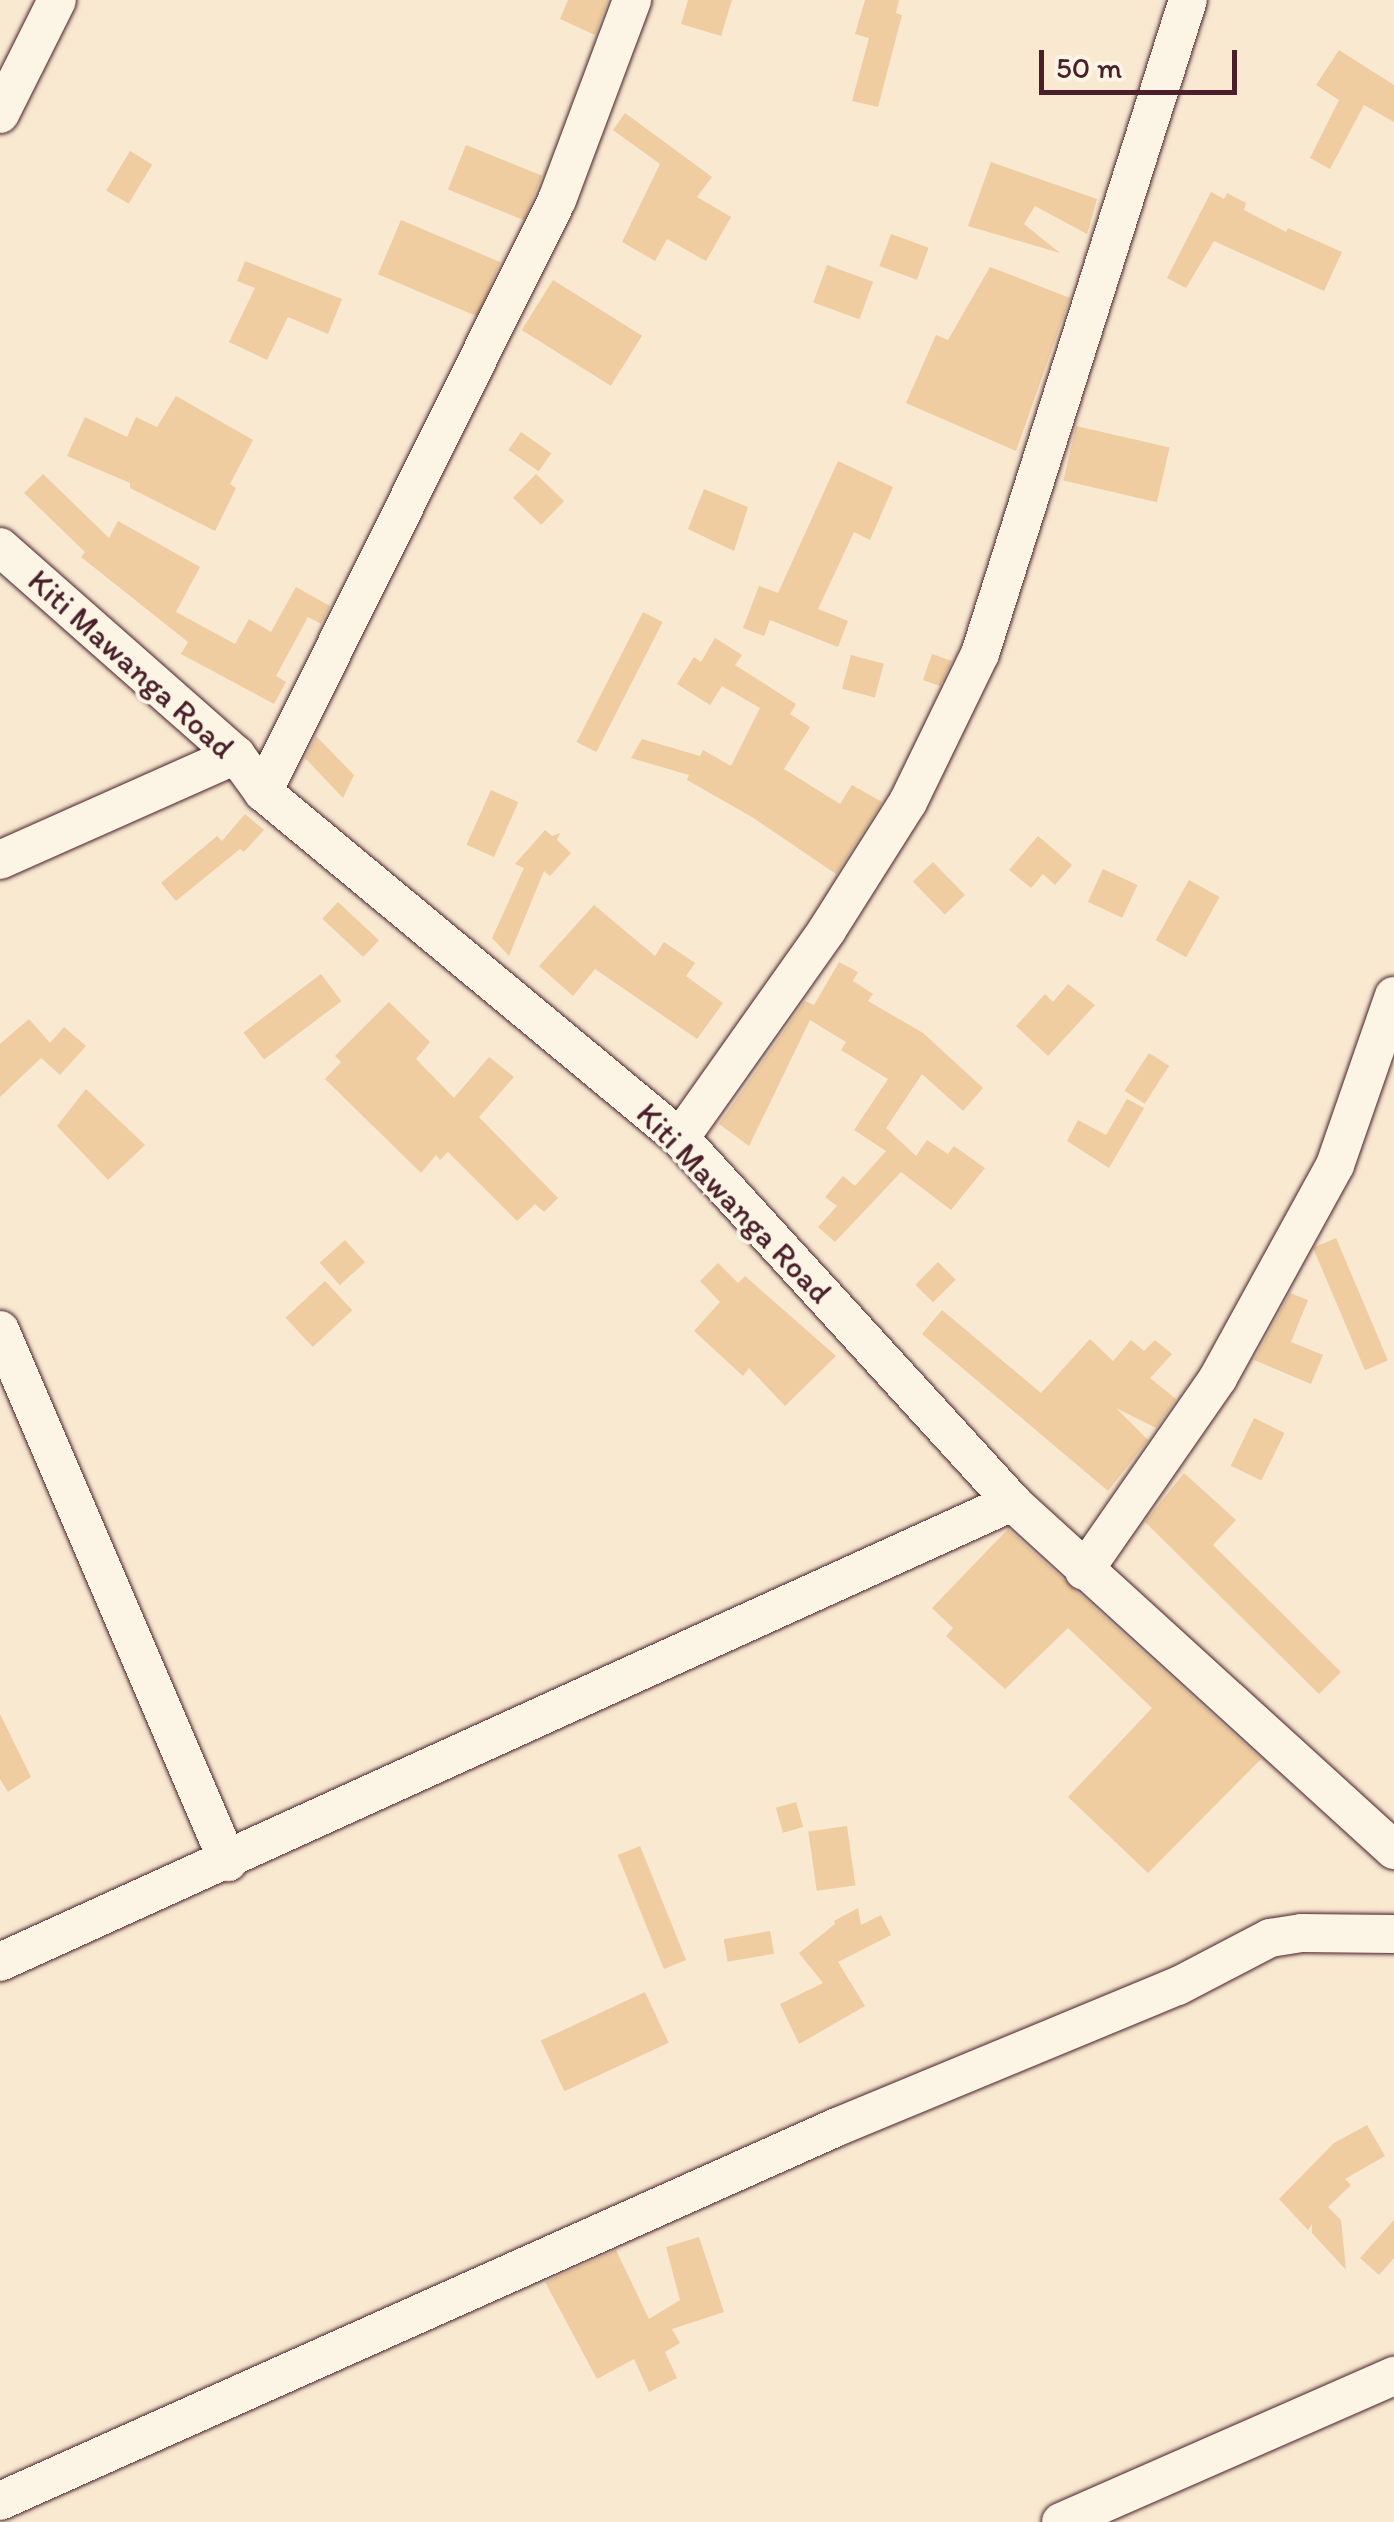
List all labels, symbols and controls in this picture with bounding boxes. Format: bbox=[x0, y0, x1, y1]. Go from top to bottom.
scale bar bbox=[1044, 30, 1242, 92]
text: 50 m bbox=[1056, 49, 1122, 86]
street label: Kiti Mawanga Road bbox=[21, 562, 241, 766]
street label: Kiti Mawanga Road bbox=[629, 1096, 839, 1310]

